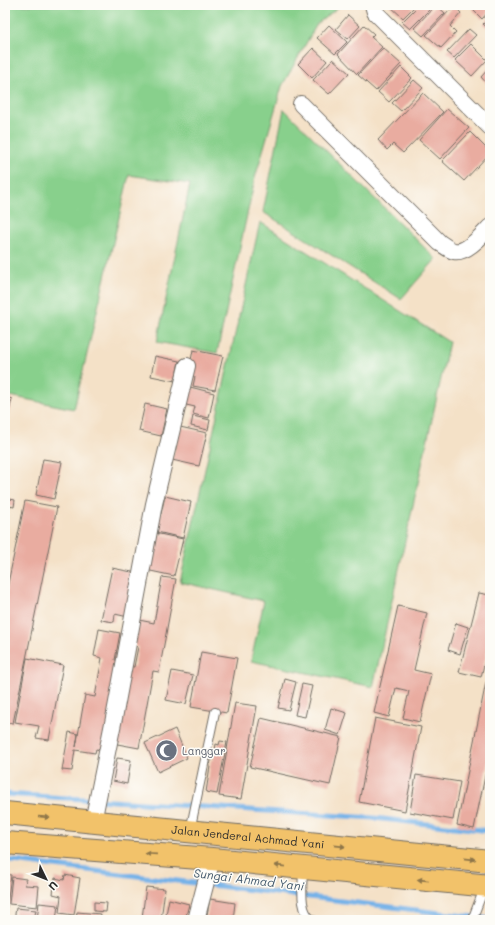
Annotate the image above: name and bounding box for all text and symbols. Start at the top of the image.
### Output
mosque icon: Langgar [153,738,179,764]
place label: Langgar [182,743,226,758]
one-way arrow [38,814,50,820]
street label: Jalan Jenderal Achmad Yani [171,822,325,852]
one-way arrow [334,843,346,849]
one-way arrow [144,851,157,857]
one-way arrow [464,855,476,862]
north arrow [26,859,66,899]
one-way arrow [274,862,286,869]
water label: Sungai Ahmad Yani [193,864,306,894]
one-way arrow [417,876,429,883]
text: U [46,878,62,894]

